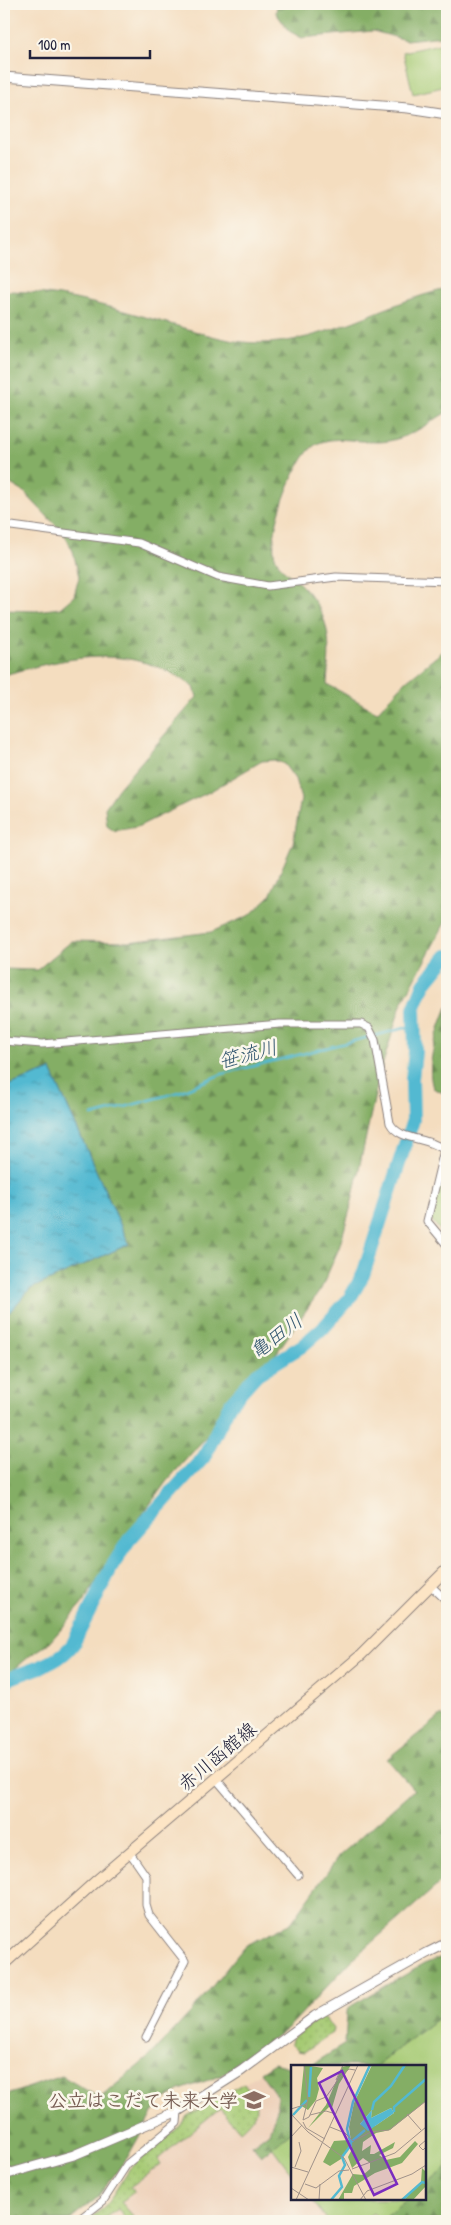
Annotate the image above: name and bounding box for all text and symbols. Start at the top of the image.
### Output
scale bar [30,28,150,60]
text: 100 m [38,34,71,55]
water label: 笹流川 [215,1033,280,1074]
water label: 亀田川 [244,1307,308,1364]
street label: 赤川函館線 [172,1716,262,1796]
inset map [291,2065,426,2200]
place label: 公立はこだて未来大学 [48,2087,238,2113]
school or university icon: 公立はこだて未来大学 [241,2087,267,2113]

